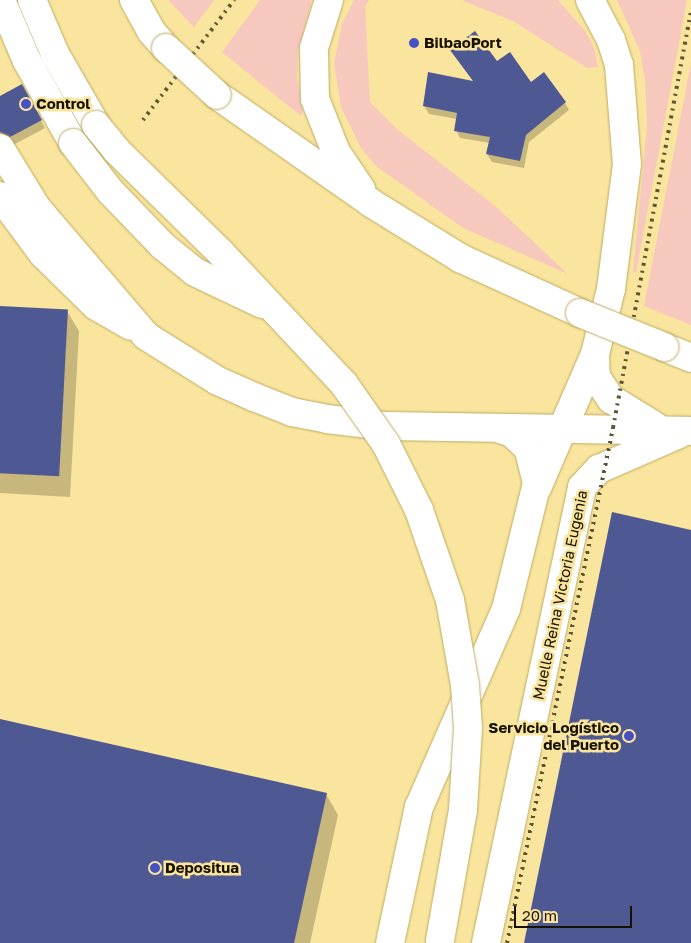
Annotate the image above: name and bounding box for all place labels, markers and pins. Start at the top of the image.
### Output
place label: BilbaoPort [424,34,502,52]
marker: BilbaoPort [408,37,420,49]
place label: Control [36,95,90,113]
marker: Control [20,98,32,110]
place label: Servicio Logístico del Puerto [488,718,619,753]
marker: Servicio Logístico del Puerto [623,730,635,742]
place label: Depositua [165,859,239,877]
marker: Depositua [149,862,161,874]

